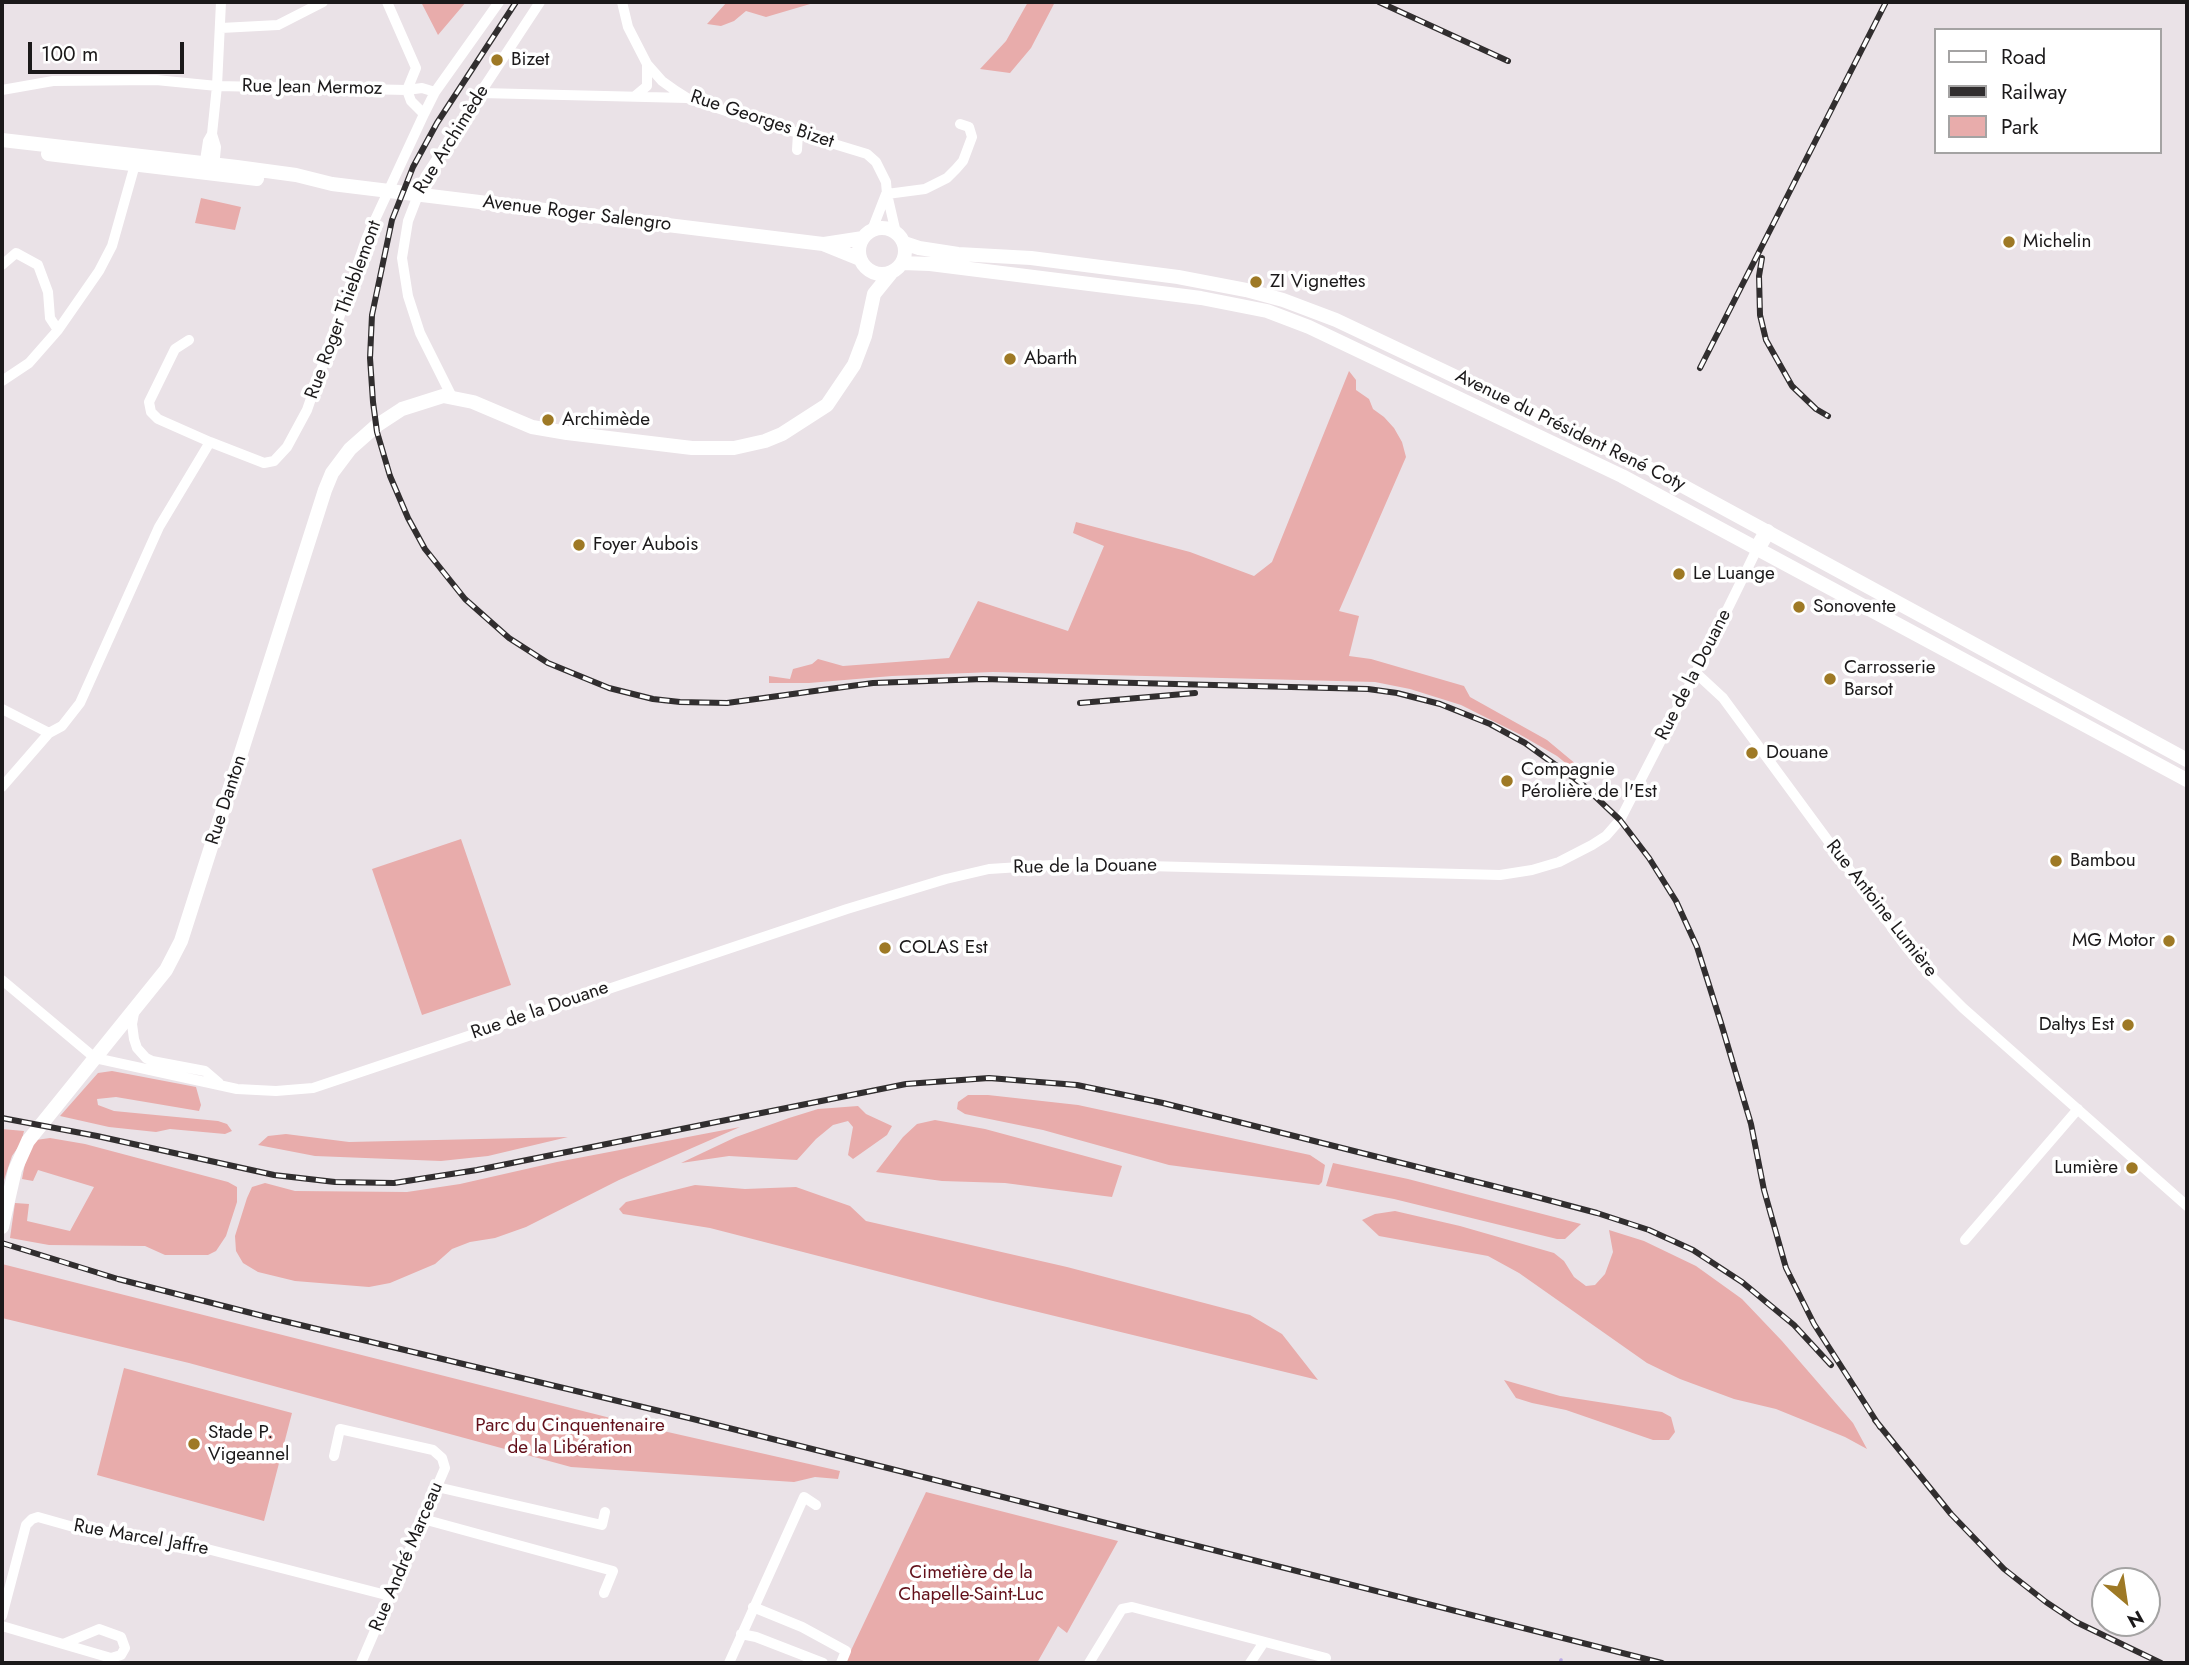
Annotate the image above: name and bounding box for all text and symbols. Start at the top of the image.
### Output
scale bar [32,28,187,72]
legend [1934,28,2161,154]
text: 100 m [41,39,98,69]
text: Road [2001,42,2046,72]
place label: Bizet [511,49,549,71]
marker: Bizet [489,52,505,68]
street label: Rue Jean Mermoz [242,75,382,101]
text: Railway [2001,77,2067,107]
street label: Rue Archimède [409,81,495,199]
street label: Rue Georges Bizet [687,86,837,154]
text: Park [2001,112,2038,142]
street label: Avenue Roger Salengro [481,191,673,237]
street label: Rue Roger Thieblemont [301,218,387,402]
place label: Michelin [2023,231,2091,253]
marker: Michelin [2001,234,2017,250]
place label: ZI Vignettes [1270,271,1365,293]
marker: ZI Vignettes [1248,274,1264,290]
place label: Abarth [1024,348,1078,370]
marker: Abarth [1002,351,1018,367]
street label: Avenue du Président René Coty [1451,365,1689,497]
place label: Archimède [562,409,650,431]
marker: Archimède [540,412,556,428]
place label: Foyer Aubois [593,534,698,556]
marker: Foyer Aubois [571,537,587,553]
place label: Le Luange [1693,563,1775,585]
marker: Le Luange [1671,566,1687,582]
place label: Sonovente [1813,596,1896,618]
marker: Sonovente [1791,599,1807,615]
street label: Rue de la Douane [1651,606,1737,744]
place label: Carrosserie Barsot [1844,657,1936,701]
marker: Carrosserie Barsot [1822,671,1838,687]
place label: Douane [1766,742,1828,764]
marker: Douane [1744,745,1760,761]
street label: Rue Danton [202,752,252,848]
place label: Compagnie Pérolière de l'Est [1521,759,1657,803]
marker: Compagnie Pérolière de l'Est [1499,773,1515,789]
street label: Rue Antoine Lumière [1820,836,1942,982]
place label: Bambou [2070,850,2136,872]
marker: Bambou [2048,853,2064,869]
street label: Rue de la Douane [1013,854,1157,880]
place label: MG Motor [2072,930,2155,952]
marker: MG Motor [2161,933,2177,949]
place label: COLAS Est [899,937,987,959]
marker: COLAS Est [877,940,893,956]
street label: Rue de la Douane [468,977,612,1045]
place label: Daltys Est [2039,1014,2114,1036]
marker: Daltys Est [2120,1017,2136,1033]
place label: Lumière [2054,1157,2118,1179]
marker: Lumière [2124,1160,2140,1176]
park label: Parc du Cinquentenaire de la Libération [475,1415,665,1459]
place label: Stade P. Vigeannel [208,1422,289,1466]
marker: Stade P. Vigeannel [186,1436,202,1452]
street label: Rue André Marceau [365,1479,449,1635]
street label: Rue Marcel Jaffre [72,1515,210,1561]
park label: Cimetière de la Chapelle-Saint-Luc [898,1562,1044,1606]
north arrow [2091,1567,2161,1637]
text: N [2122,1604,2149,1635]

